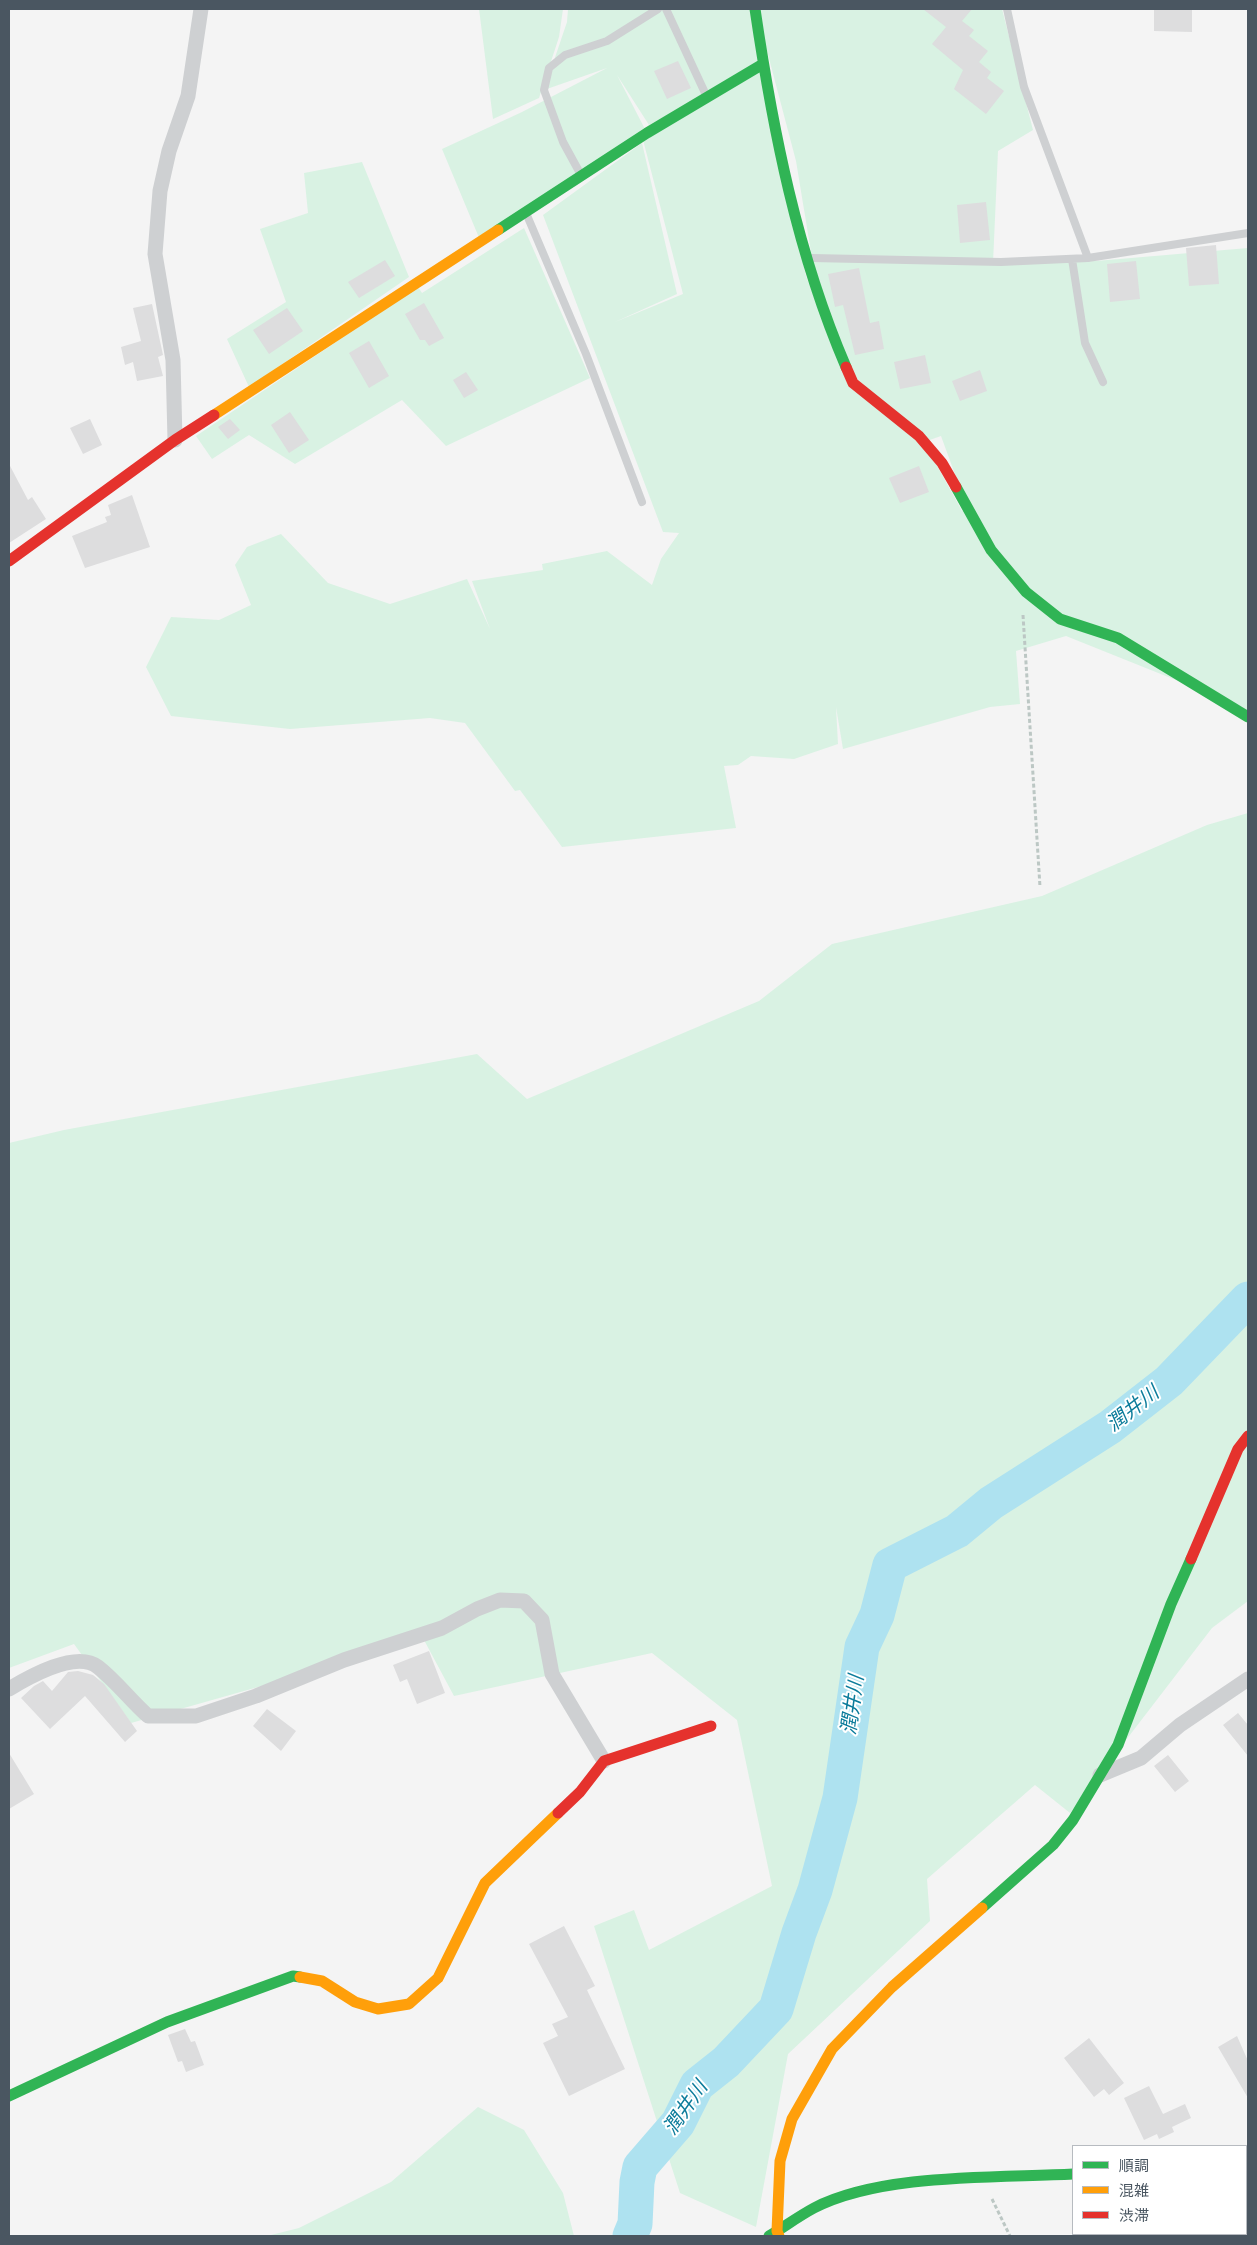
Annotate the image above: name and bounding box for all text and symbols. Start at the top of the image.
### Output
water label: 潤井川 [1102,1381,1164,1437]
water label: 潤井川 [837,1674,869,1736]
water label: 潤井川 [659,2077,713,2139]
legend [1072,2145,1247,2235]
text: 順調 [1119,2157,1149,2175]
text: 混雑 [1119,2182,1149,2200]
text: 渋滞 [1119,2207,1149,2225]

